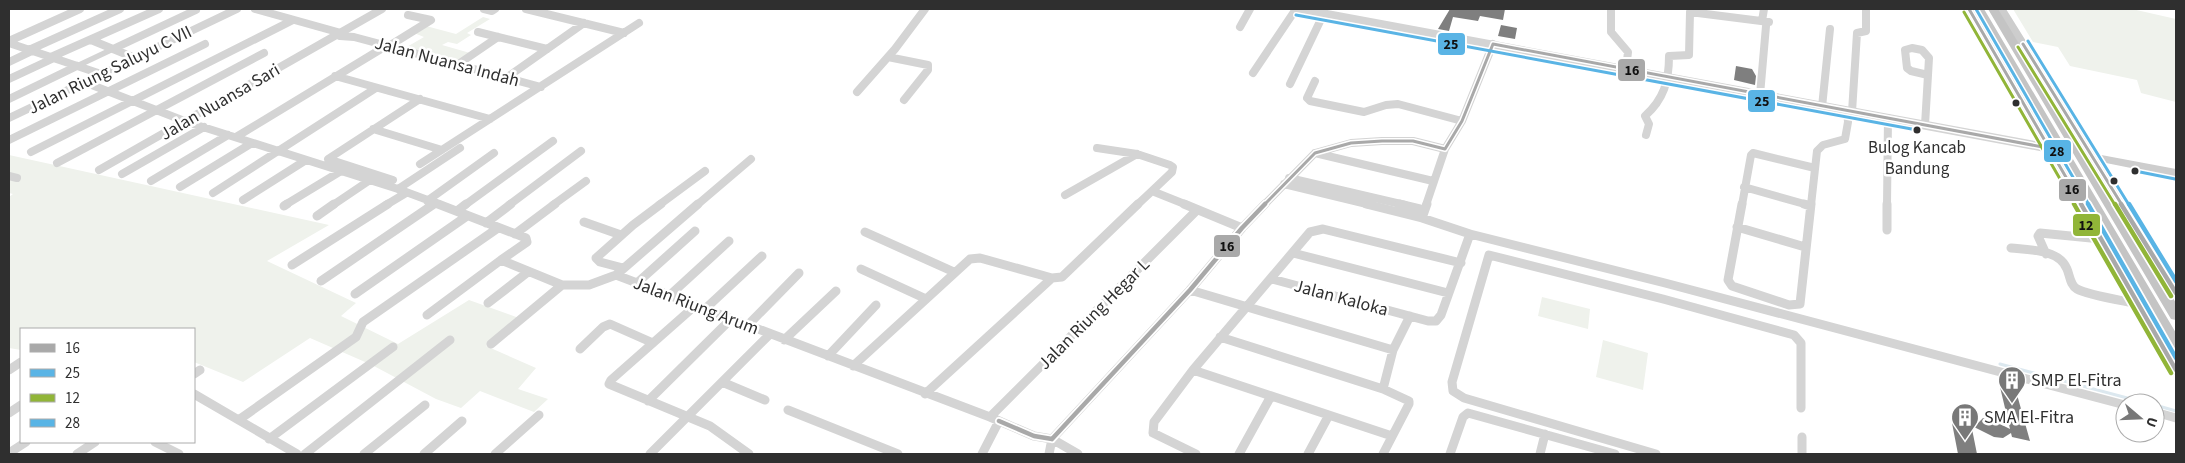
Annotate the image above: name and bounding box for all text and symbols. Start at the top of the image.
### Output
street label: Jalan Riung Saluyu C VII [24,19,196,121]
street label: Jalan Nuansa Indah [372,31,522,93]
line badge: 25 [1437,32,1466,56]
text: 25 [1444,35,1458,55]
street label: Jalan Nuansa Sari [155,57,285,147]
line badge: 16 [1617,58,1646,82]
text: 16 [1625,61,1639,81]
line badge: 25 [1747,89,1776,113]
text: 25 [1755,92,1769,112]
unlabelled marker [2011,98,2021,108]
marker: Bulog Kancab Bandung [1912,125,1922,135]
place label: Bulog Kancab Bandung [1868,136,1966,181]
line badge: 28 [2043,139,2072,163]
text: 28 [2050,142,2064,162]
unlabelled marker [2130,166,2140,176]
unlabelled marker [2109,176,2119,186]
line badge: 16 [2058,178,2087,202]
text: 16 [2065,180,2079,200]
line badge: 12 [2072,213,2101,237]
text: 12 [2079,216,2093,236]
line badge: 16 [1213,234,1241,258]
text: 16 [1220,237,1234,257]
street label: Jalan Riung Hegar L [1033,252,1156,375]
street label: Jalan Riung Arum [630,271,762,341]
street label: Jalan Kaloka [1291,273,1391,323]
legend [20,328,195,443]
text: 16 [65,338,80,359]
text: 25 [65,363,80,384]
building icon: SMP El-Fitra [1997,365,2027,404]
place label: SMP El-Fitra [2031,368,2121,393]
text: 12 [65,388,80,409]
north arrow [2115,393,2165,443]
building icon: SMA El-Fitra [1950,402,1980,441]
place label: SMA El-Fitra [1984,405,2074,430]
text: 28 [65,413,80,434]
text: U [2140,414,2162,430]

